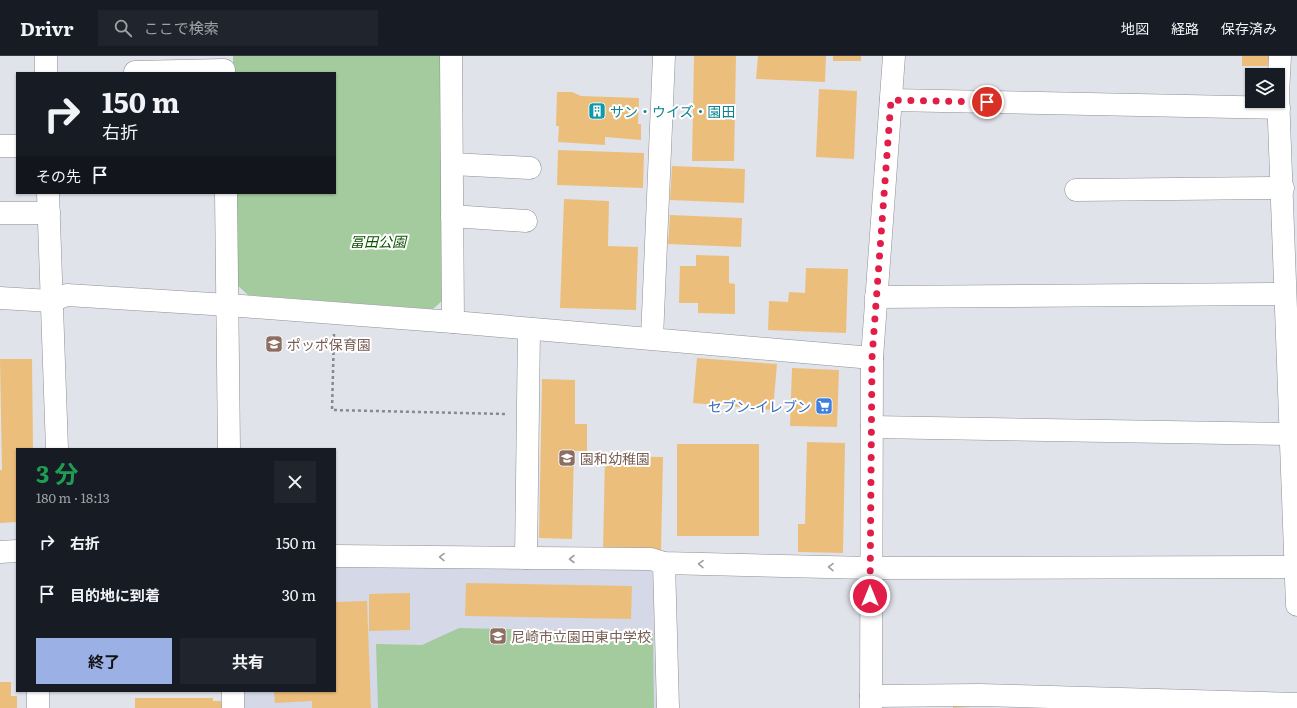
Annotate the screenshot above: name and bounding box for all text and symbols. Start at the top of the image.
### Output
search box [98,10,378,46]
text: Drivr [20,14,74,42]
text: ここで検索 [144,16,219,39]
icon: search [112,17,134,39]
text: 地図 [1121,18,1149,38]
text: 経路 [1171,18,1199,38]
text: 保存済み [1221,18,1277,38]
map controls [1245,68,1285,108]
button: layers [1245,68,1285,108]
text: 150 m [102,80,180,122]
pin [970,85,1004,119]
icon: right [36,88,88,140]
icon: arrive [976,91,998,113]
building icon: サン・ウイズ・園田 [587,101,607,121]
place label: サン・ウイズ・園田 [610,101,736,121]
text: 右折 [102,118,138,145]
text: その先 [36,164,81,187]
icon: arrive [89,164,111,186]
park label: 冨田公園 [350,231,408,251]
school or university icon: ポッポ保育園 [264,334,284,354]
place label: ポッポ保育園 [287,334,371,354]
place label: セブン-イレブン [708,396,811,416]
supermarket icon: セブン-イレブン [814,396,834,416]
school or university icon: 園和幼稚園 [557,448,577,468]
place label: 園和幼稚園 [580,448,650,468]
text: 3 分 [36,455,78,490]
button: close [274,461,316,503]
text: 180 m · 18:13 [36,488,110,507]
icon: right [36,531,58,553]
text: 右折 [70,531,100,554]
text: 150 m [276,531,316,554]
one-way arrow [439,553,445,562]
one-way arrow [569,555,575,563]
one-way arrow [698,559,704,568]
one-way arrow [828,563,834,571]
position arrow [849,575,891,617]
icon: arrive [36,583,58,605]
text: 目的地に到着 [70,583,160,606]
text: 30 m [282,583,316,606]
school or university icon: 尼崎市立園田東中学校 [488,626,508,646]
place label: 尼崎市立園田東中学校 [511,626,651,646]
button: 終了 [36,638,172,684]
button: 共有 [180,638,316,684]

